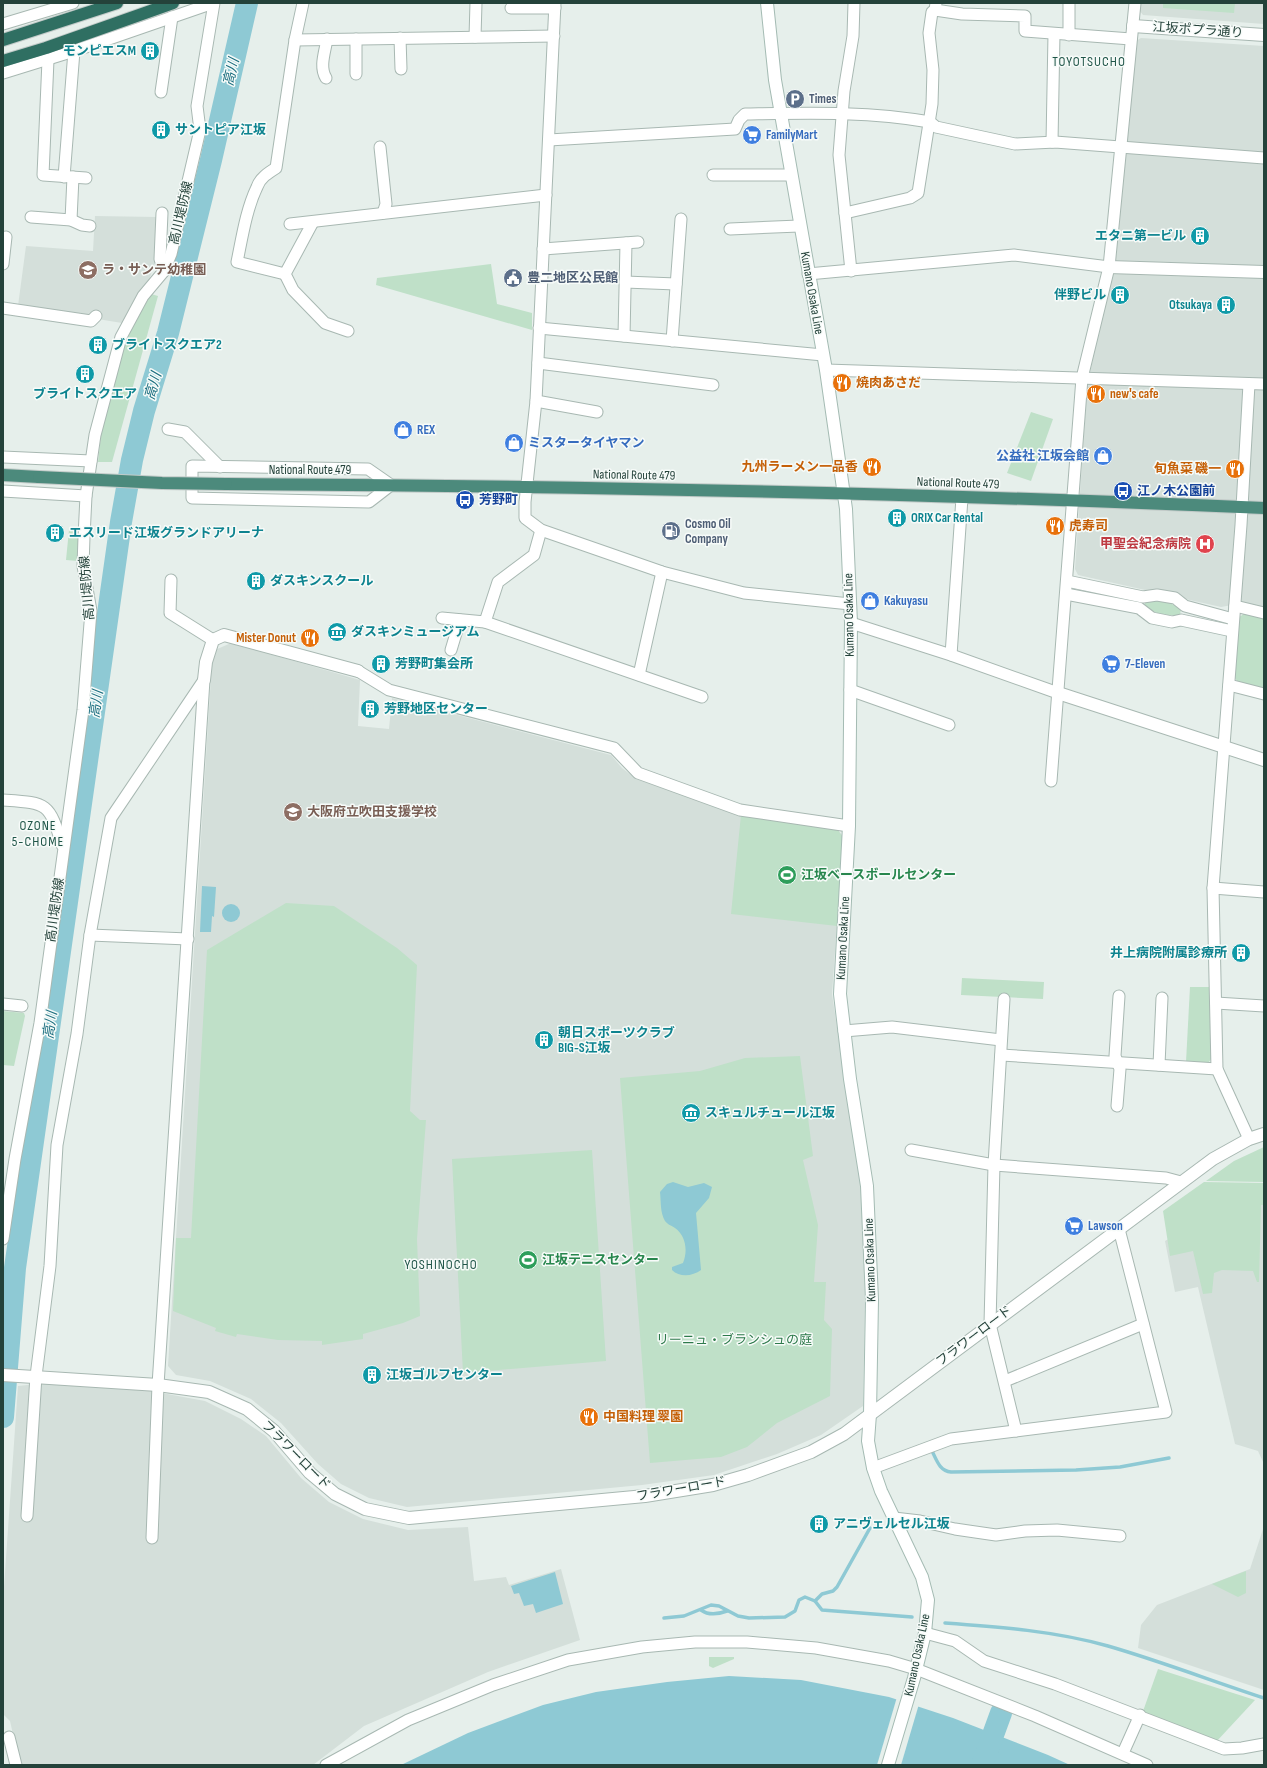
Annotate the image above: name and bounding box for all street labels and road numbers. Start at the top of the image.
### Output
street label: 江坂ポプラ通り [1152,19,1244,41]
street label: 高川堤防線 [166,180,196,246]
street label: Kumano Osaka Line [797,250,827,336]
street label: National Route 479 [269,462,352,478]
street label: National Route 479 [593,466,676,484]
street label: National Route 479 [916,474,1000,492]
street label: 高川堤防線 [76,555,98,621]
street label: Kumano Osaka Line [840,573,858,657]
street label: 高川堤防線 [43,877,67,943]
street label: Kumano Osaka Line [833,896,853,980]
street label: Kumano Osaka Line [861,1218,879,1302]
street label: フラワーロード [933,1302,1015,1370]
street label: フラワーロード [258,1417,334,1493]
street label: フラワーロード [635,1473,727,1505]
street label: Kumano Osaka Line [900,1612,934,1698]

